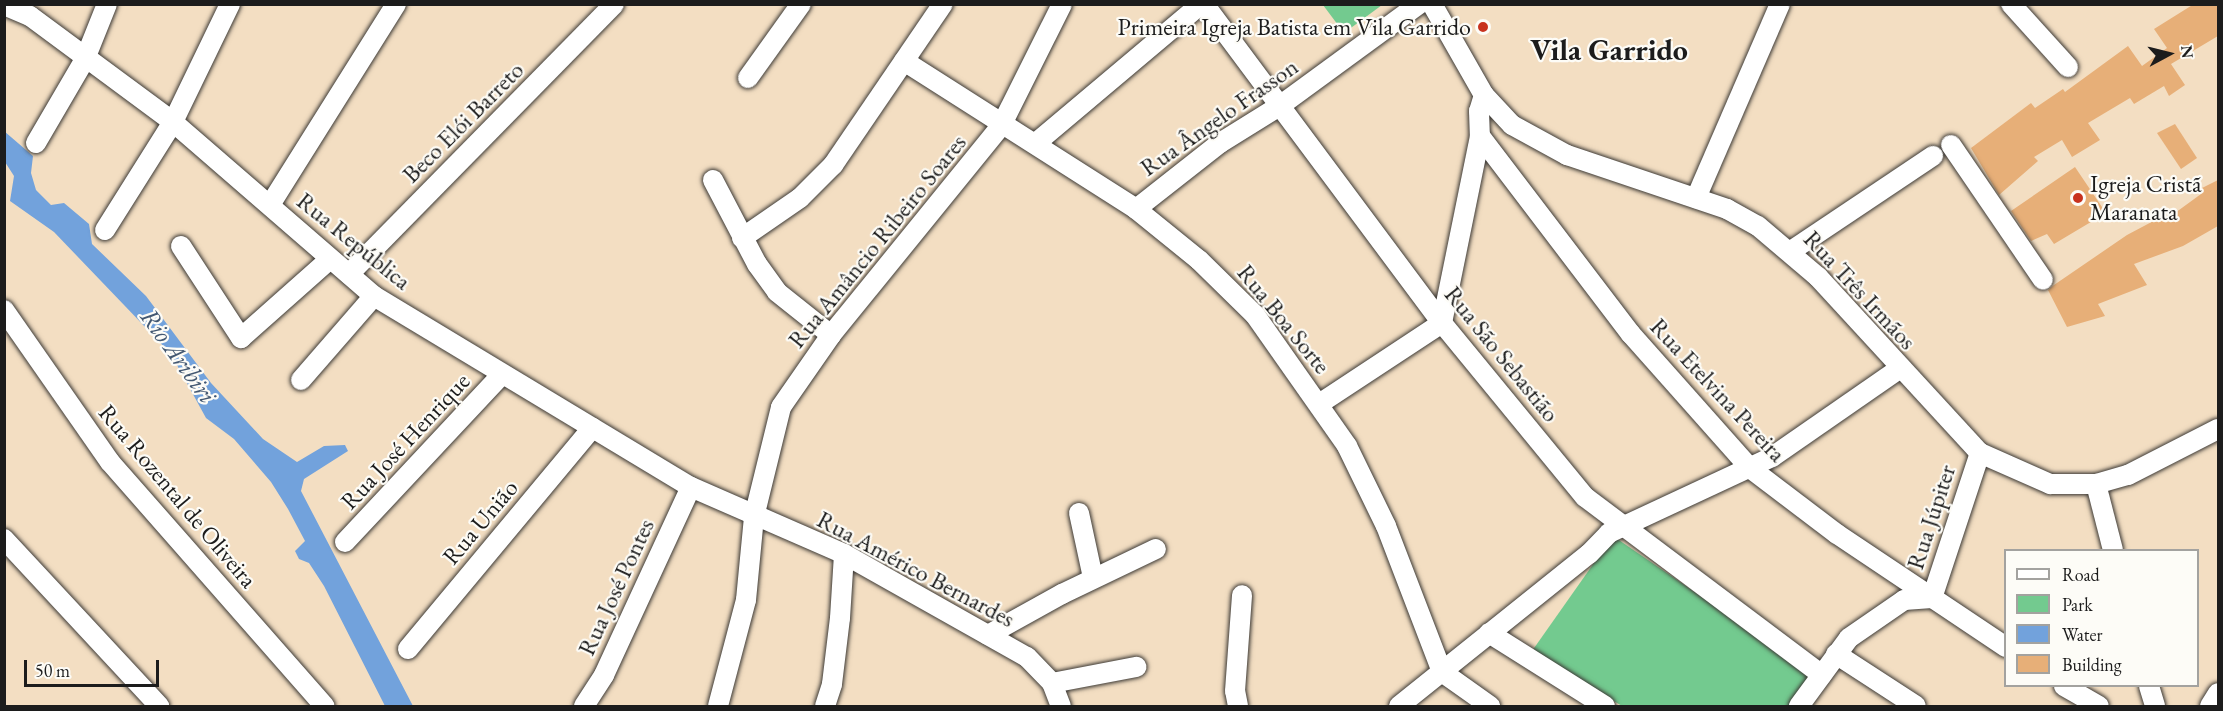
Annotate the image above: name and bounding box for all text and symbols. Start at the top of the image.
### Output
place label: Primeira Igreja Batista em Vila Garrido [1118,13,1471,41]
marker: Primeira Igreja Batista em Vila Garrido [1476,20,1490,34]
north arrow [2139,24,2199,84]
district label: Vila Garrido [1530,32,1688,68]
text: N [2176,44,2199,59]
street label: Rua Ângelo Frasson [1135,52,1303,182]
street label: Beco Elói Barreto [396,55,530,189]
street label: Rua Amâncio Ribeiro Soares [782,128,972,354]
place label: Igreja Cristã Maranata [2090,170,2202,226]
street label: Rua República [291,186,417,296]
marker: Igreja Cristã Maranata [2071,191,2085,205]
street label: Rua Três Irmãos [1798,225,1922,355]
street label: Rua Boa Sorte [1231,259,1337,379]
street label: Rua São Sebastião [1439,280,1565,428]
water label: Rio Aribiri [133,302,223,410]
street label: Rua Etelvina Pereira [1644,312,1792,468]
street label: Rua José Henrique [334,367,476,515]
street label: Rua Rozental de Oliveira [93,398,263,594]
street label: Rua Júpiter [1901,461,1961,573]
street label: Rua União [436,474,524,570]
street label: Rua Américo Bernardes [812,505,1020,633]
street label: Rua José Pontes [572,514,660,660]
legend [2004,549,2199,687]
text: Road [2062,563,2100,586]
text: Park [2062,593,2093,616]
text: Water [2062,623,2103,646]
scale bar [27,648,162,686]
text: Building [2062,653,2122,676]
text: 50 m [35,659,70,682]

